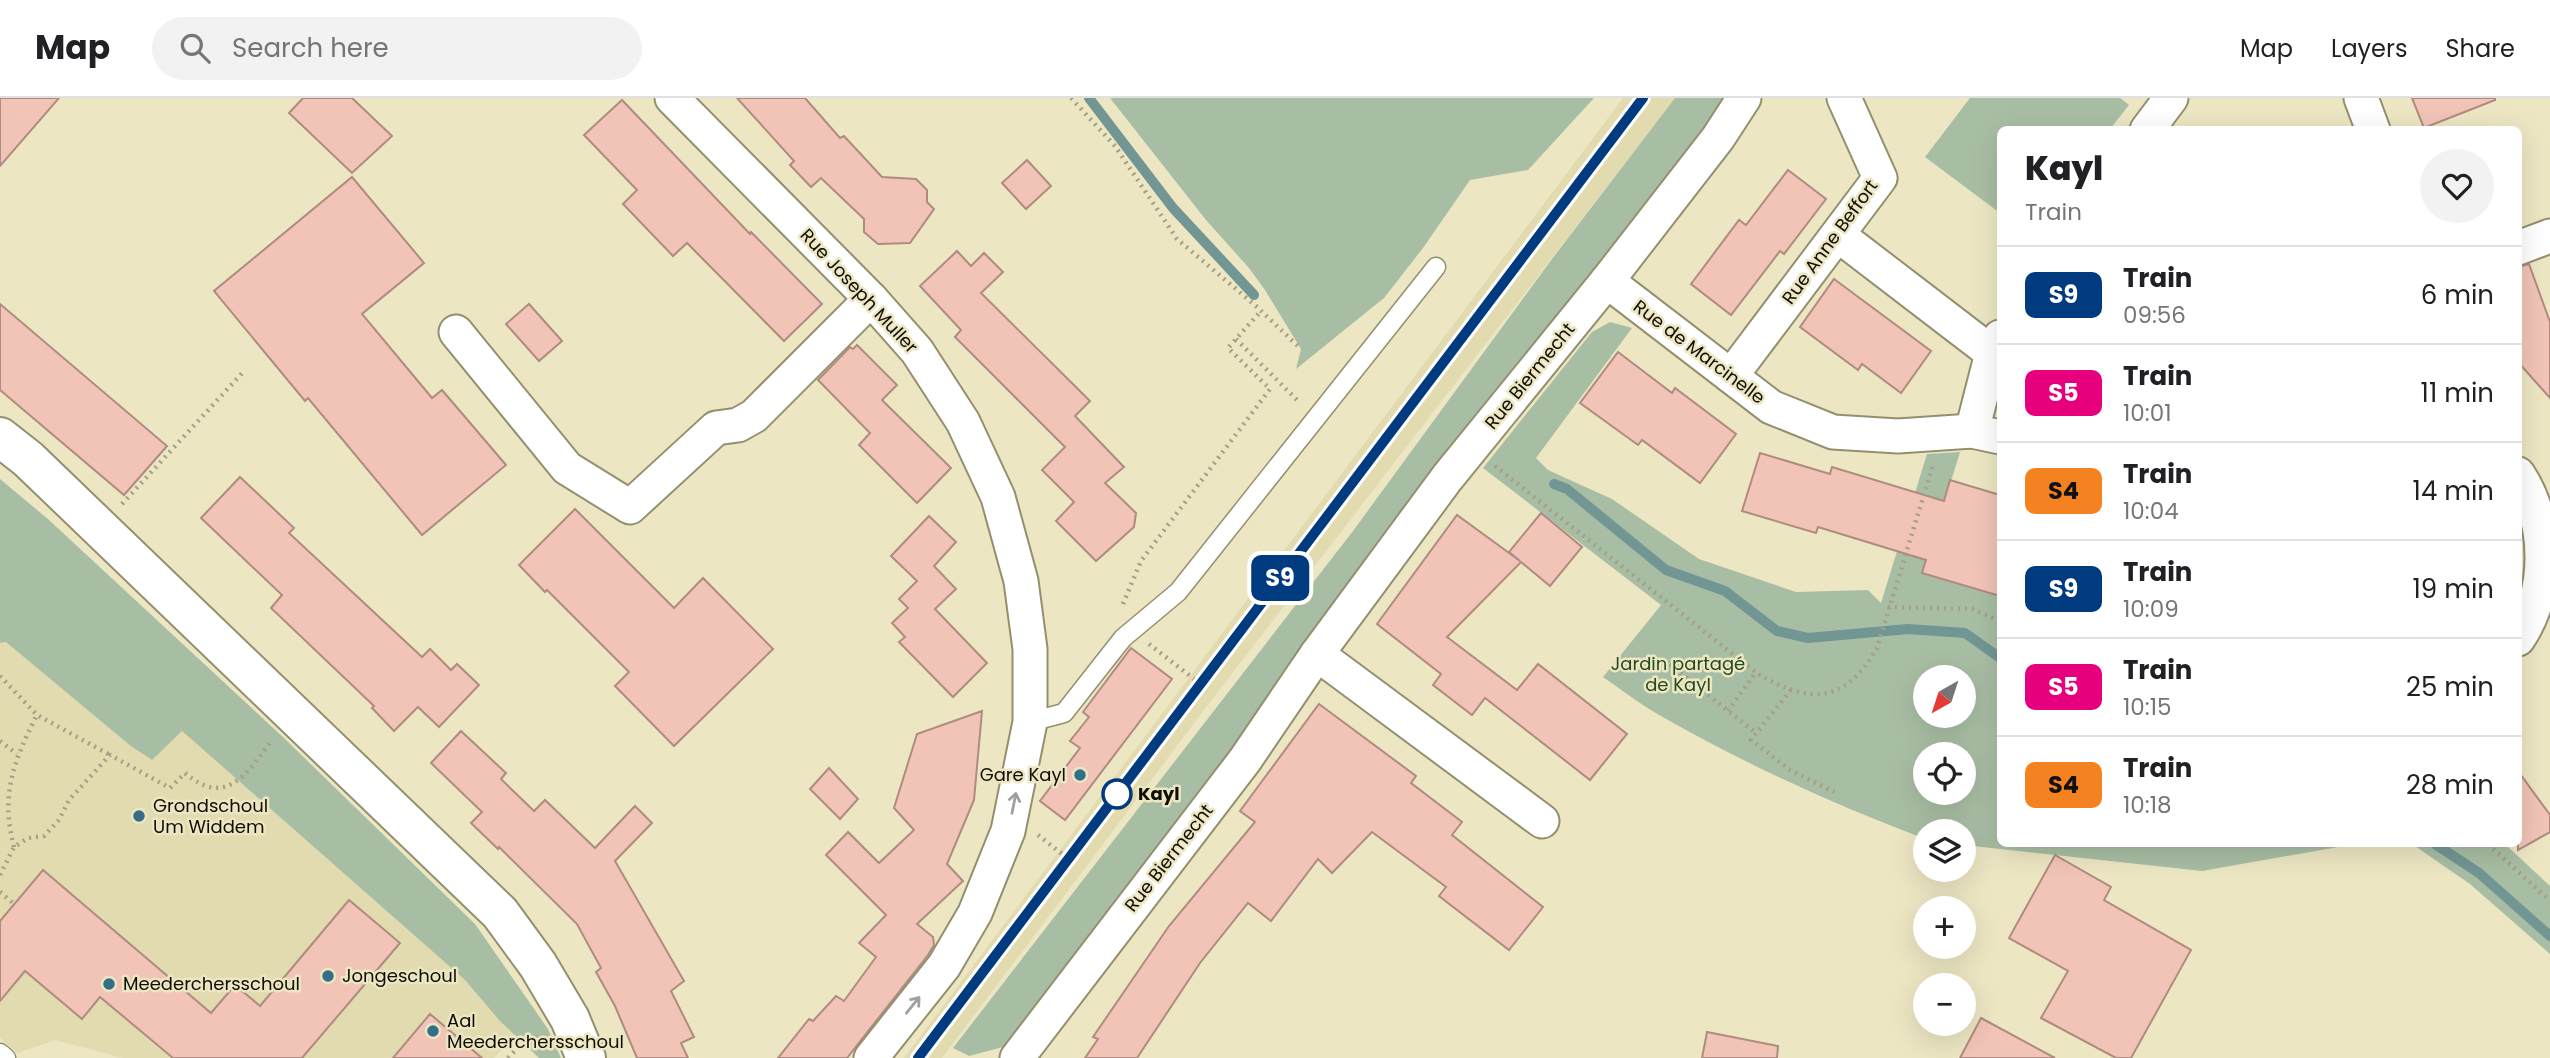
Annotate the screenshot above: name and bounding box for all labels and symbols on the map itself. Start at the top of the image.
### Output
street label: Rue Anne Beffort [1776,174,1883,309]
street label: Rue Joseph Muller [795,223,924,359]
street label: Rue de Marcinelle [1628,294,1770,409]
street label: Rue Biermecht [1479,317,1580,434]
line badge: S9 [1248,555,1312,601]
park label: Jardin partagé de Kayl [1611,651,1745,697]
north arrow [1913,665,1976,728]
place label: Gare Kayl [980,762,1066,787]
marker: Gare Kayl [1072,767,1088,783]
marker: Kayl [1102,779,1132,809]
place label: Kayl [1138,781,1179,806]
one-way arrow [1007,792,1021,815]
place label: Grondschoul Um Widdem [153,793,268,839]
street label: Rue Biermecht [1119,799,1219,917]
marker: Grondschoul Um Widdem [131,808,147,824]
place label: Jongeschoul [342,963,457,988]
marker: Jongeschoul [320,968,336,984]
place label: Meederchersschoul [123,971,300,996]
marker: Meederchersschoul [101,976,117,992]
one-way arrow [906,996,921,1014]
place label: Aal Meederchersschoul [447,1008,624,1054]
marker: Aal Meederchersschoul [425,1023,441,1039]

